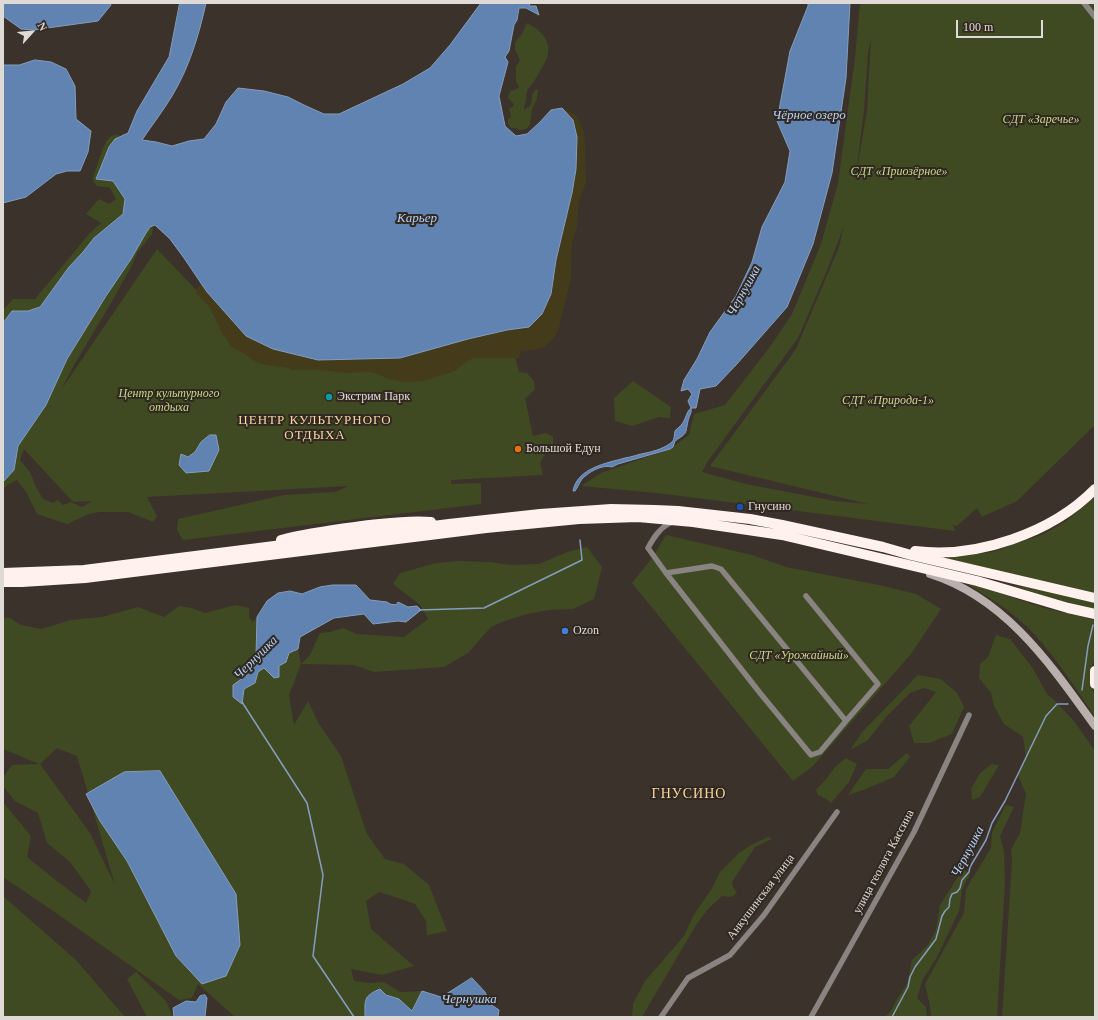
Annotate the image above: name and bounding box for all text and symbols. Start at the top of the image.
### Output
north arrow [12,12,52,52]
scale bar [958,12,1045,38]
text: N [36,20,50,33]
text: 100 m [963,20,993,34]
water label: Чёрное озеро [772,108,846,124]
park label: СДТ «Заречье» [1003,113,1079,127]
park label: СДТ «Приозёрное» [850,165,948,179]
water label: Карьер [397,211,437,227]
water label: Чернушка [724,263,764,319]
park label: Центр культурного отдыха [119,387,219,415]
place label: Экстрим Парк [337,390,410,404]
marker: Экстрим Парк [324,392,334,402]
park label: СДТ «Природа-1» [842,394,934,408]
district label: ЦЕНТР КУЛЬТУРНОГО ОТДЫХА [238,413,392,444]
place label: Большой Едун [526,442,601,456]
marker: Большой Едун [513,444,523,454]
place label: Гнусино [748,500,791,514]
marker: Гнусино [735,502,745,512]
place label: Ozon [573,624,599,638]
marker: Ozon [560,626,570,636]
water label: Чернушка [231,633,281,683]
park label: СДТ «Урожайный» [749,649,849,663]
district label: ГНУСИНО [652,786,726,802]
street label: улица геолога Кассина [850,808,918,916]
water label: Чернушка [948,824,988,880]
street label: Анкушинская улица [724,851,798,943]
water label: Чернушка [441,992,497,1008]

